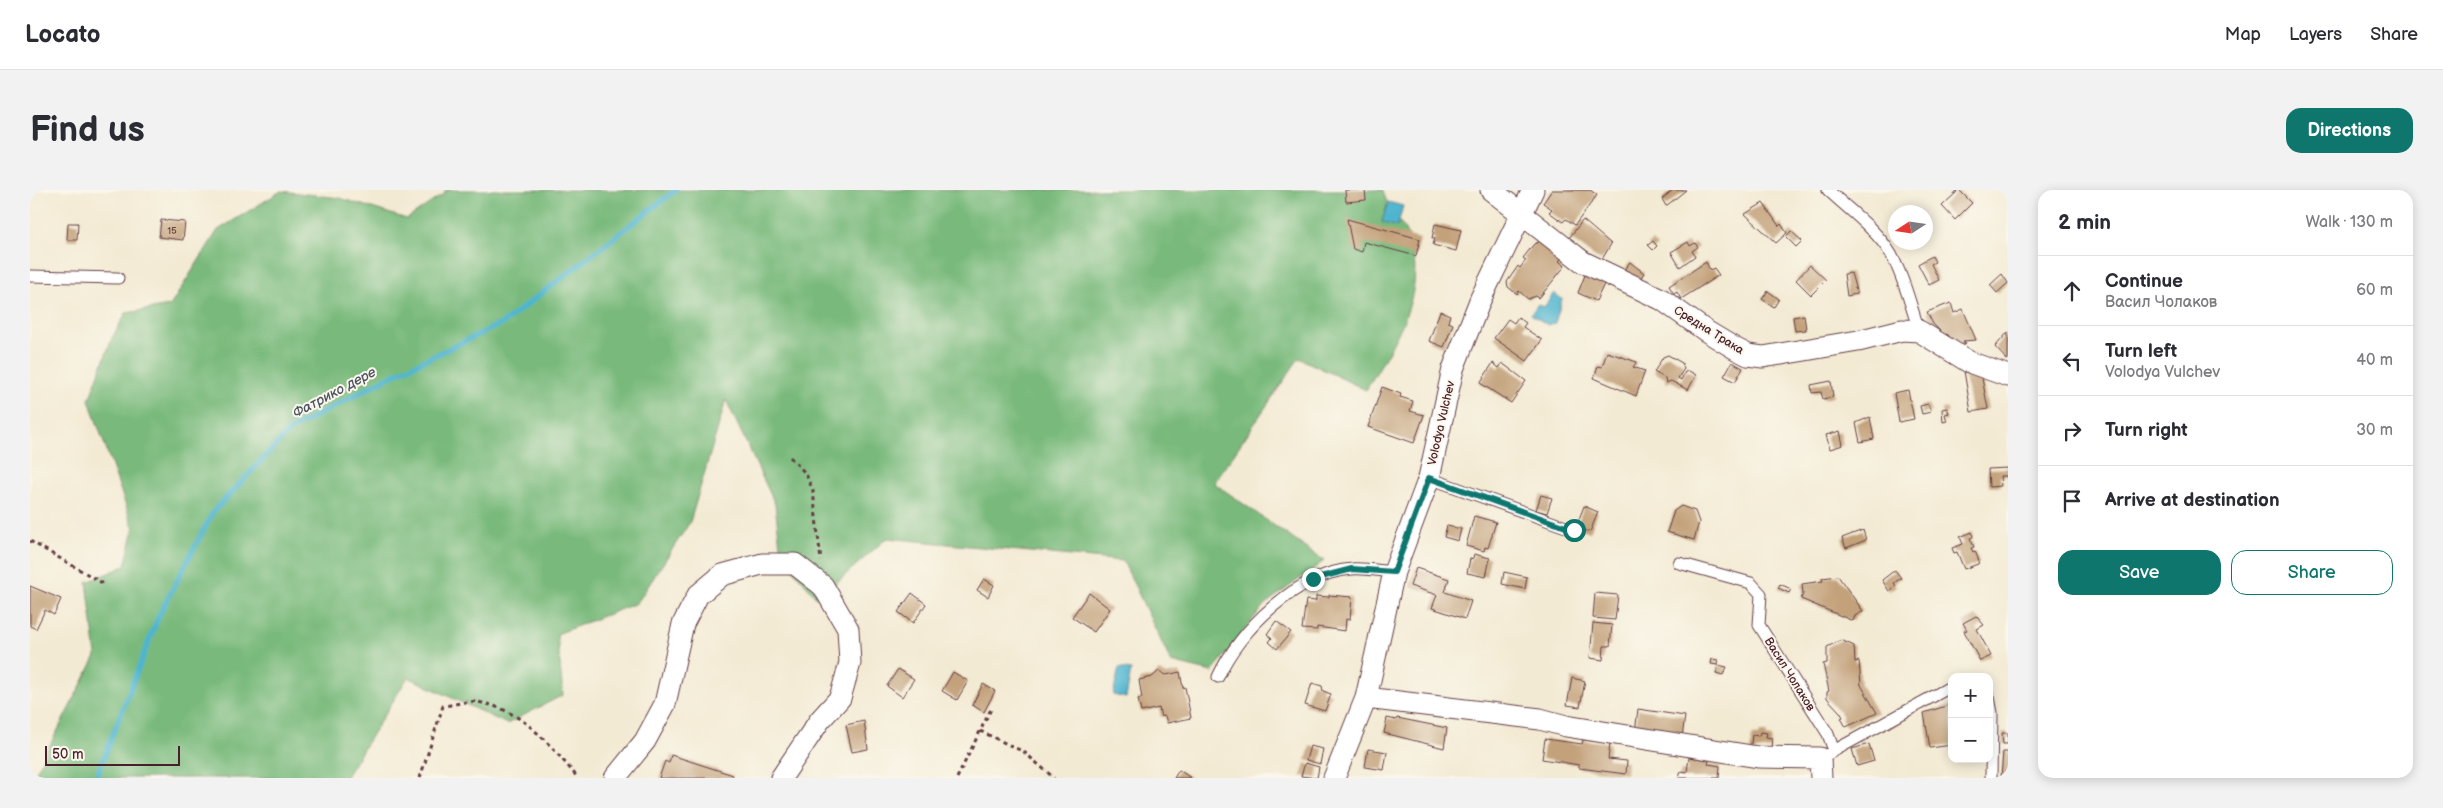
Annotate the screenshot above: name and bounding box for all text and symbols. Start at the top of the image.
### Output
text: Locato [25,20,100,49]
text: Map [2225,24,2261,45]
text: Layers [2289,24,2342,45]
text: Share [2370,24,2418,45]
button: Directions [2286,108,2413,153]
text: Find us [30,109,145,152]
north arrow [1888,205,1933,250]
text: 2 min [2058,210,2111,235]
text: Walk · 130 m [2305,213,2393,232]
house number: 15 [167,225,177,237]
text: Continue [2105,270,2183,293]
icon: ahead [2058,277,2086,305]
text: 60 m [2356,281,2393,300]
text: Васил Чолаков [2105,293,2217,312]
street label: Средна Трака [1671,303,1747,358]
text: Turn left [2105,340,2177,363]
icon: left [2058,347,2086,375]
text: 40 m [2356,351,2393,370]
water label: Фатрико дере [290,363,379,422]
text: Volodya Vulchev [2105,363,2220,382]
street label: Volodya Vulchev [1424,379,1459,467]
icon: right [2058,417,2086,445]
text: Turn right [2105,419,2188,442]
text: 30 m [2356,421,2393,440]
icon: arrive [2058,487,2086,515]
text: Arrive at destination [2105,489,2280,512]
route start [1563,519,1586,542]
button: Save [2058,550,2221,595]
button: Share [2231,550,2393,595]
route end [1302,568,1325,591]
street label: Васил Чолаков [1761,635,1819,715]
map controls [1948,673,1993,763]
button: + [1948,673,1993,718]
button: − [1948,718,1993,763]
scale bar [45,743,180,766]
text: 50 m [52,746,84,763]

